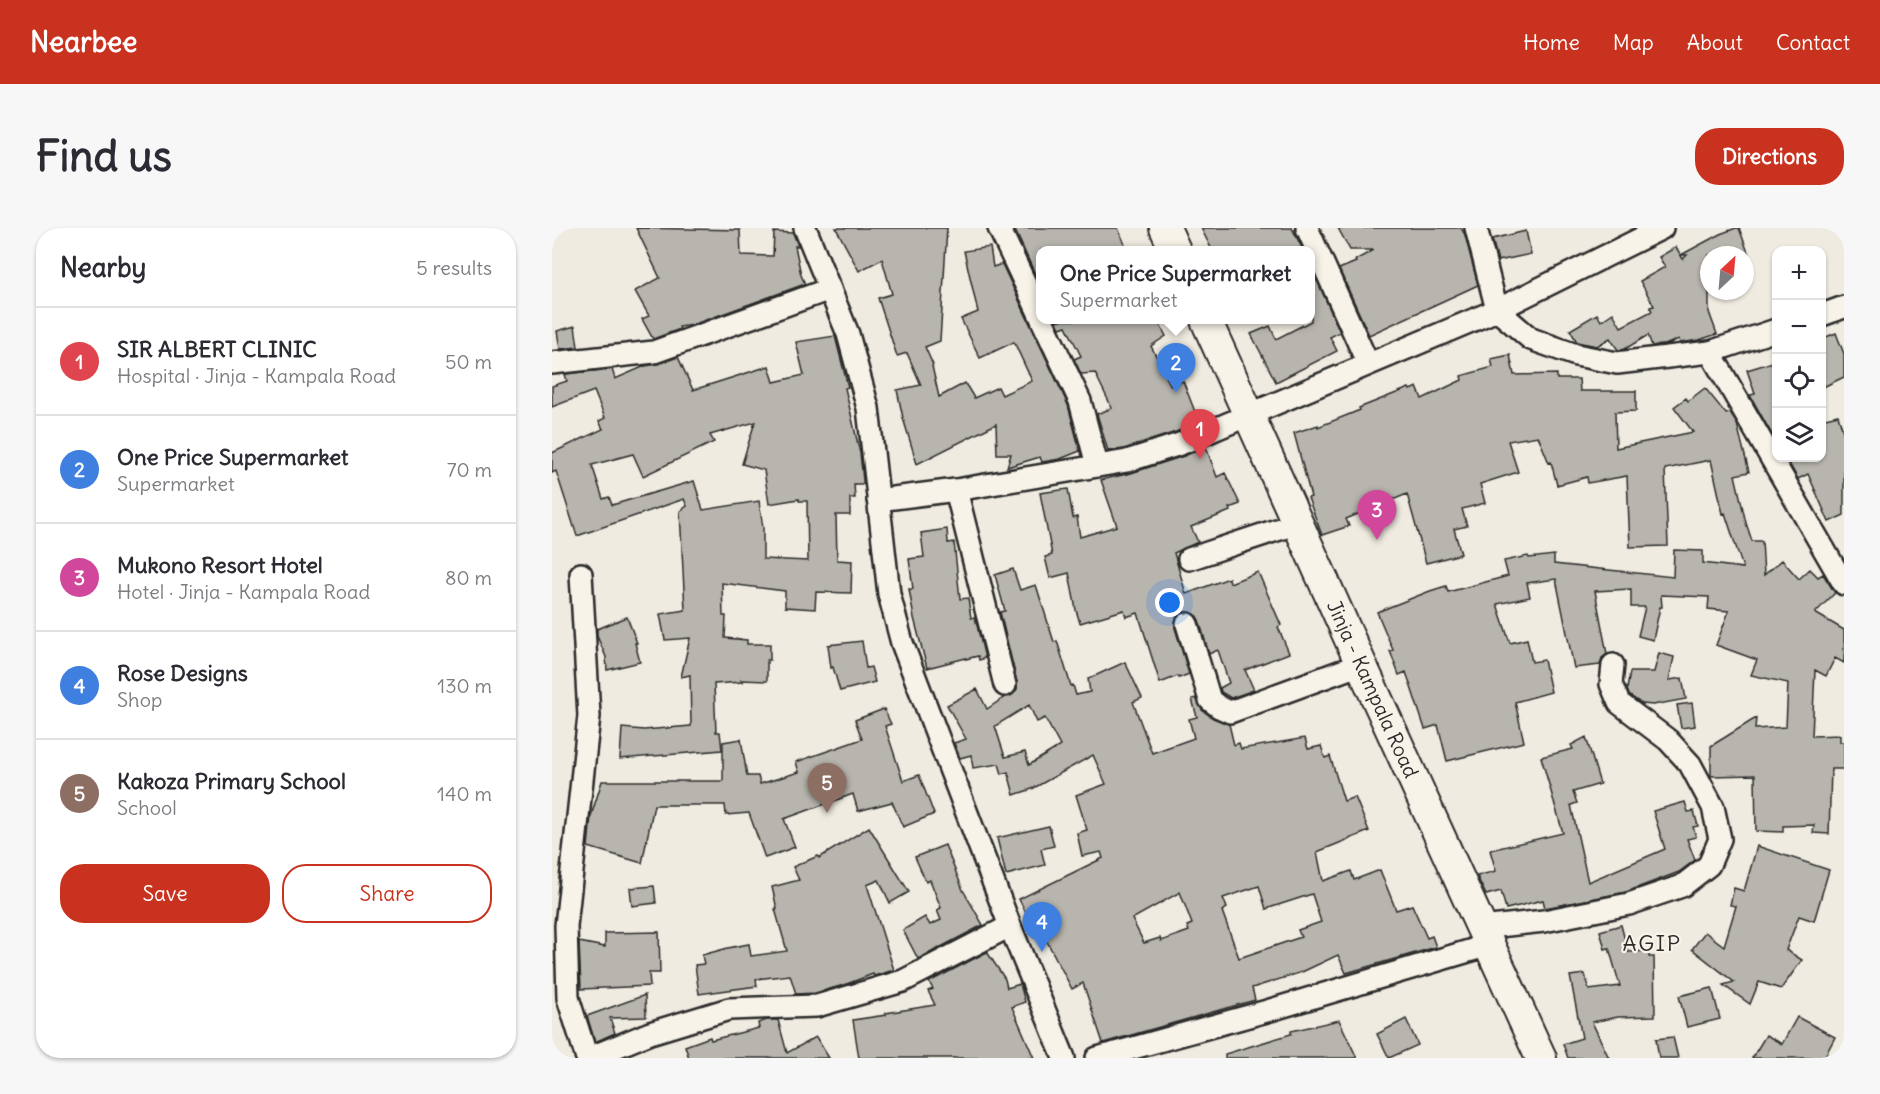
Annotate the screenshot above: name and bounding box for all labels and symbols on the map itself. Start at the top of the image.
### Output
north arrow [1700,246,1754,300]
pin: 2 [1156,344,1196,393]
pin: 1 [1180,410,1220,459]
pin: 3 [1358,490,1396,540]
your location [1155,588,1184,617]
street label: Jinja - Kampala Road [1322,596,1424,782]
pin: 5 [808,764,846,813]
pin: 4 [1022,902,1062,952]
district label: AGIP [1623,929,1681,957]

